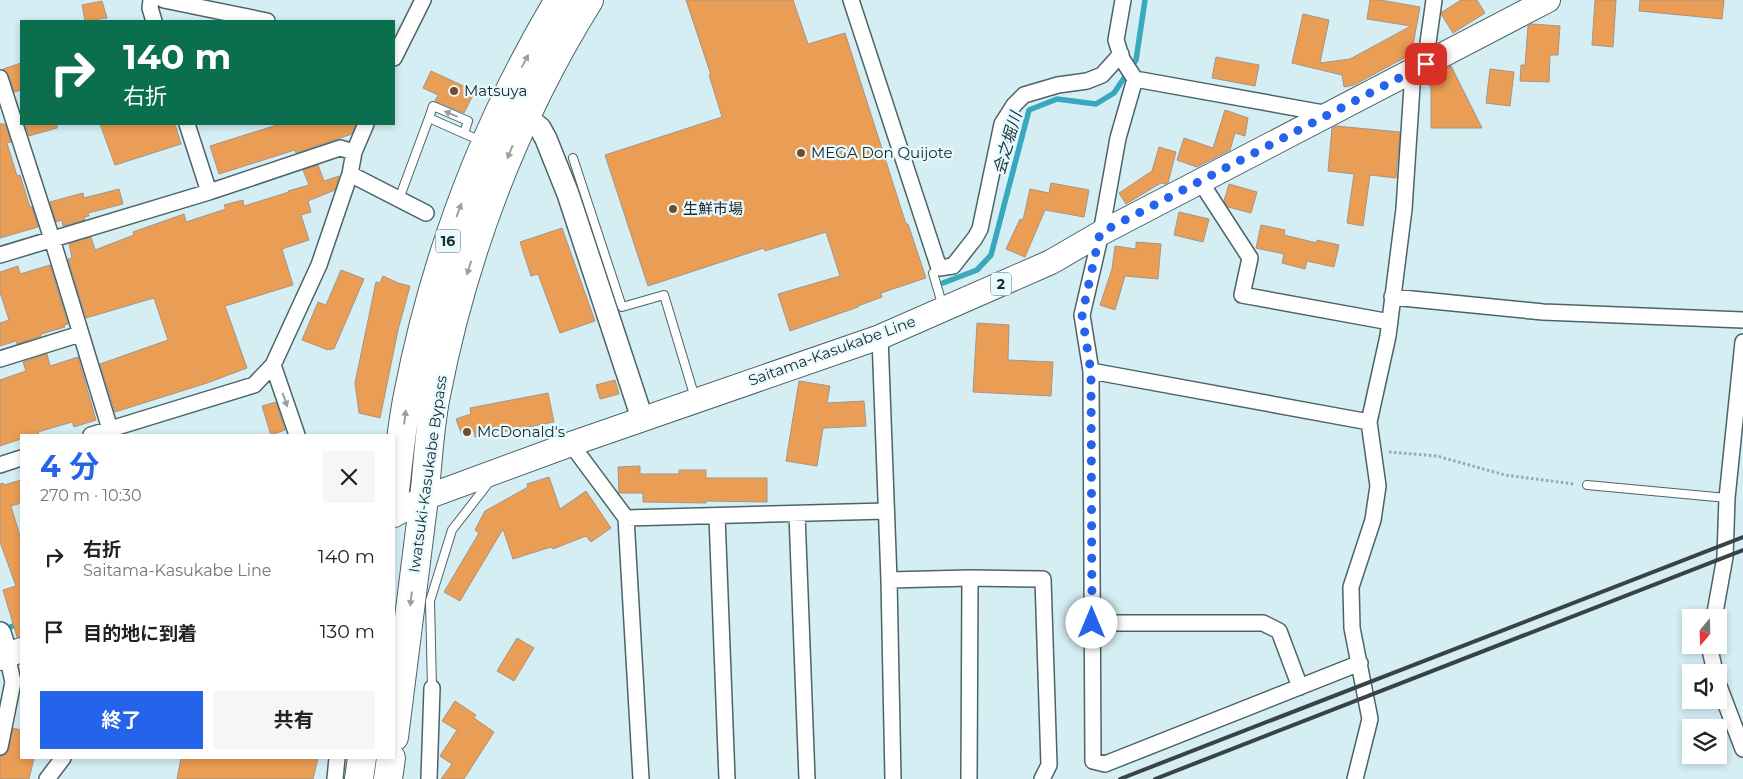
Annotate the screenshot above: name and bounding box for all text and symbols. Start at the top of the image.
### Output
text: 140 m [123,35,231,78]
icon: right [40,40,105,105]
pin [1405,43,1447,85]
icon: arrive [1412,50,1440,78]
one-way arrow [521,54,529,69]
place label: Matsuya [464,81,527,100]
text: 右折 [123,83,167,110]
marker: Matsuya [448,85,460,97]
water label: 会之堀川 [990,108,1026,177]
one-way arrow [443,110,458,118]
place label: MEGA Don Quijote [811,143,953,162]
one-way arrow [506,144,513,159]
marker: MEGA Don Quijote [795,147,807,159]
place label: 生鮮市場 [683,199,743,218]
one-way arrow [456,202,463,217]
marker: 生鮮市場 [667,203,679,215]
road number: 16 [436,230,460,252]
one-way arrow [464,261,472,276]
road number: 2 [991,272,1011,296]
street label: Saitama-Kasukabe Line [746,311,918,390]
street label: Iwatsuki-Kasukabe Bypass [404,374,451,574]
one-way arrow [282,392,289,407]
one-way arrow [401,409,409,425]
place label: McDonald's [477,422,565,441]
marker: McDonald's [461,426,473,438]
text: 4 分 [40,448,99,485]
button: close [323,451,375,503]
text: 270 m · 10:30 [40,486,142,505]
text: 右折 [83,538,121,561]
icon: right [40,543,68,571]
text: 140 m [318,545,375,568]
text: Saitama-Kasukabe Line [83,561,272,580]
one-way arrow [407,591,415,607]
position arrow [1065,596,1117,648]
north arrow [1682,609,1728,654]
map controls [1682,609,1727,764]
icon: arrive [40,618,68,646]
text: 130 m [320,620,375,643]
text: 目的地に到着 [83,622,197,645]
button: sound [1682,664,1727,709]
button: 終了 [40,691,203,749]
button: 共有 [213,691,375,749]
button: layers [1682,719,1727,764]

